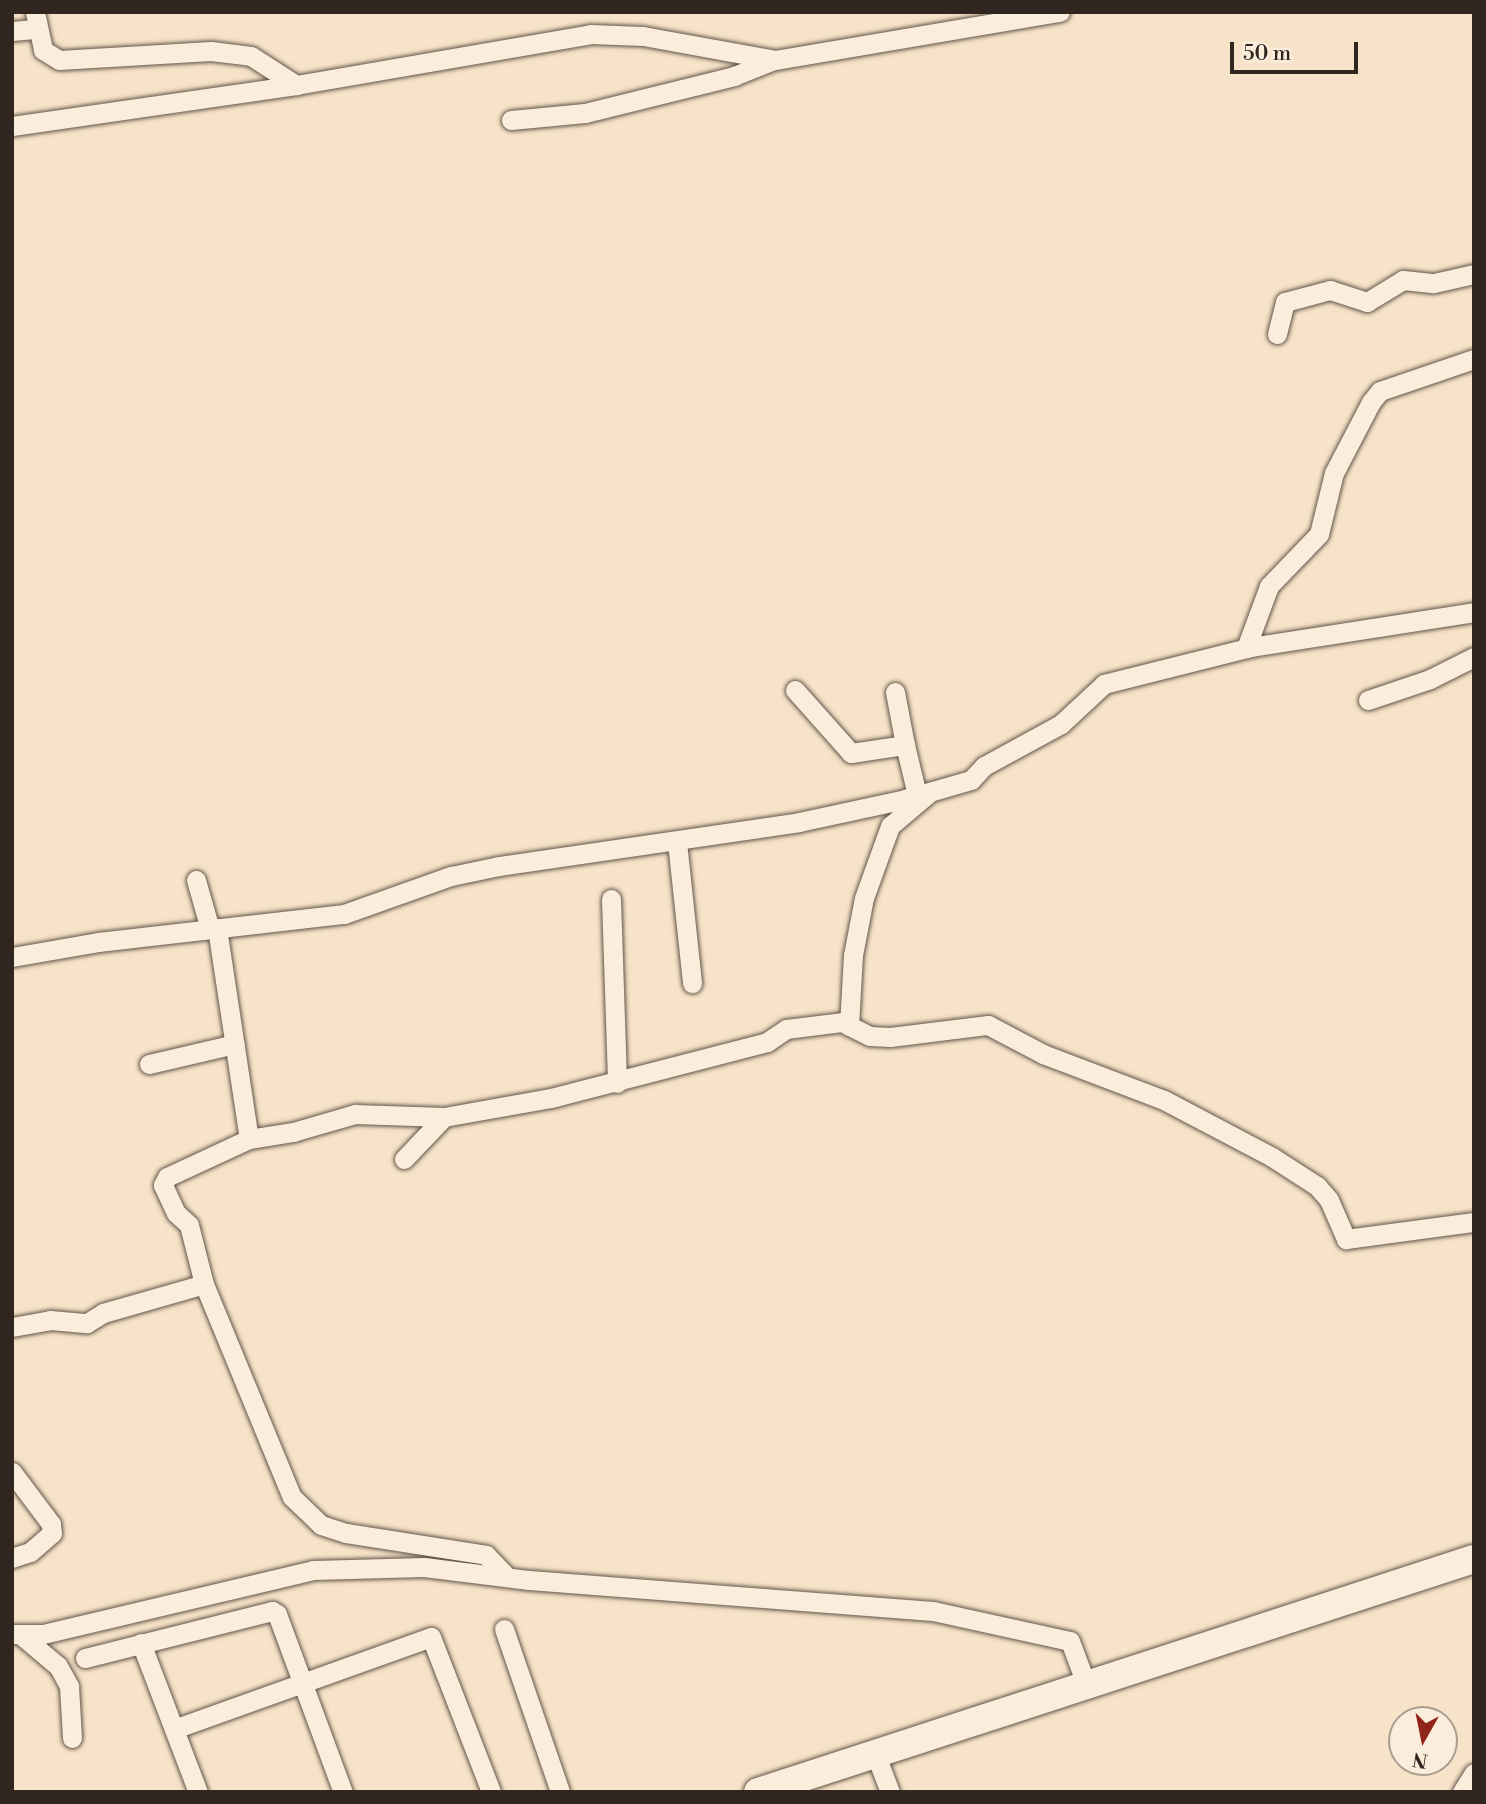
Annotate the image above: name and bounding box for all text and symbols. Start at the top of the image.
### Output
scale bar [1234,28,1362,72]
text: 50 m [1243,41,1291,67]
north arrow [1388,1706,1458,1776]
text: N [1411,1747,1429,1773]

